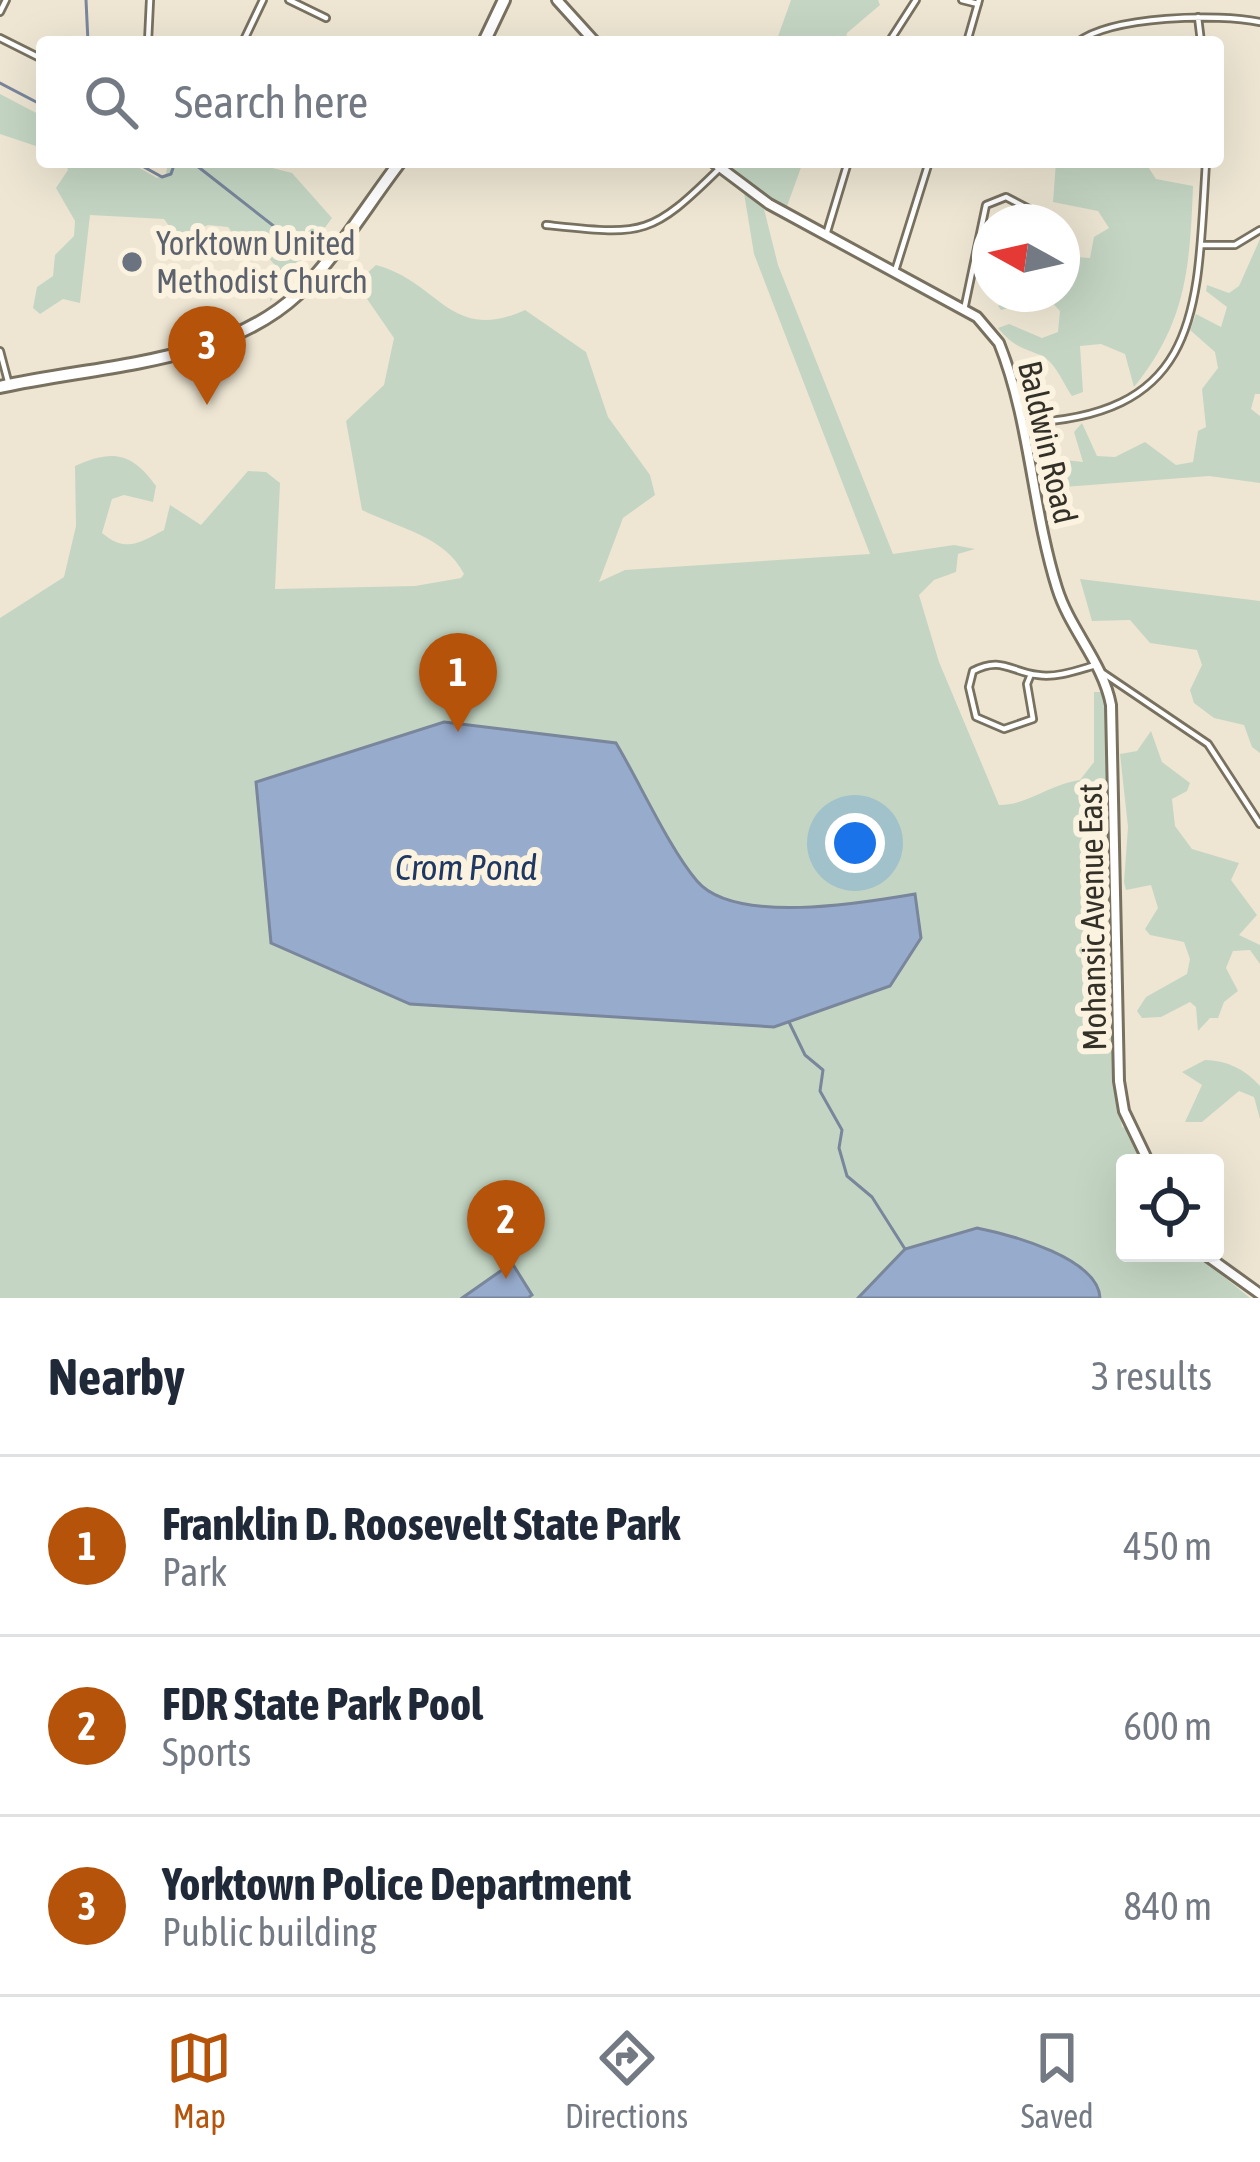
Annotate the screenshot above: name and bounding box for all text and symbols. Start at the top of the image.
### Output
search box [36,36,1224,168]
icon: search [78,69,144,135]
text: Search here [174,76,368,128]
north arrow [972,204,1080,312]
place label: Yorktown United Methodist Church [156,224,368,300]
marker: Yorktown United Methodist Church [119,249,145,275]
pin: 3 [168,306,246,405]
street label: Baldwin Road [1011,357,1085,527]
pin: 1 [419,633,497,732]
street label: Mohansic Avenue East [1071,783,1113,1051]
your location [825,813,885,873]
water label: Crom Pond [395,846,537,888]
map controls [1116,1154,1224,1262]
button: locate [1116,1154,1224,1262]
pin: 2 [467,1180,545,1279]
text: Nearby [48,1347,185,1406]
text: 3 results [1091,1354,1212,1398]
text: Franklin D. Roosevelt State Park [162,1498,680,1550]
text: 1 [78,1524,96,1568]
text: 450 m [1124,1524,1212,1568]
text: Park [162,1550,227,1594]
text: FDR State Park Pool [162,1678,483,1730]
text: 2 [78,1704,96,1748]
text: 600 m [1124,1704,1212,1748]
text: Sports [162,1730,251,1774]
text: Yorktown Police Department [162,1858,631,1910]
text: 3 [78,1884,96,1928]
text: 840 m [1124,1884,1212,1928]
text: Public building [162,1910,377,1954]
tab: Map [166,2025,232,2135]
tab: Directions [565,2025,688,2135]
tab: Saved [1021,2025,1094,2135]

